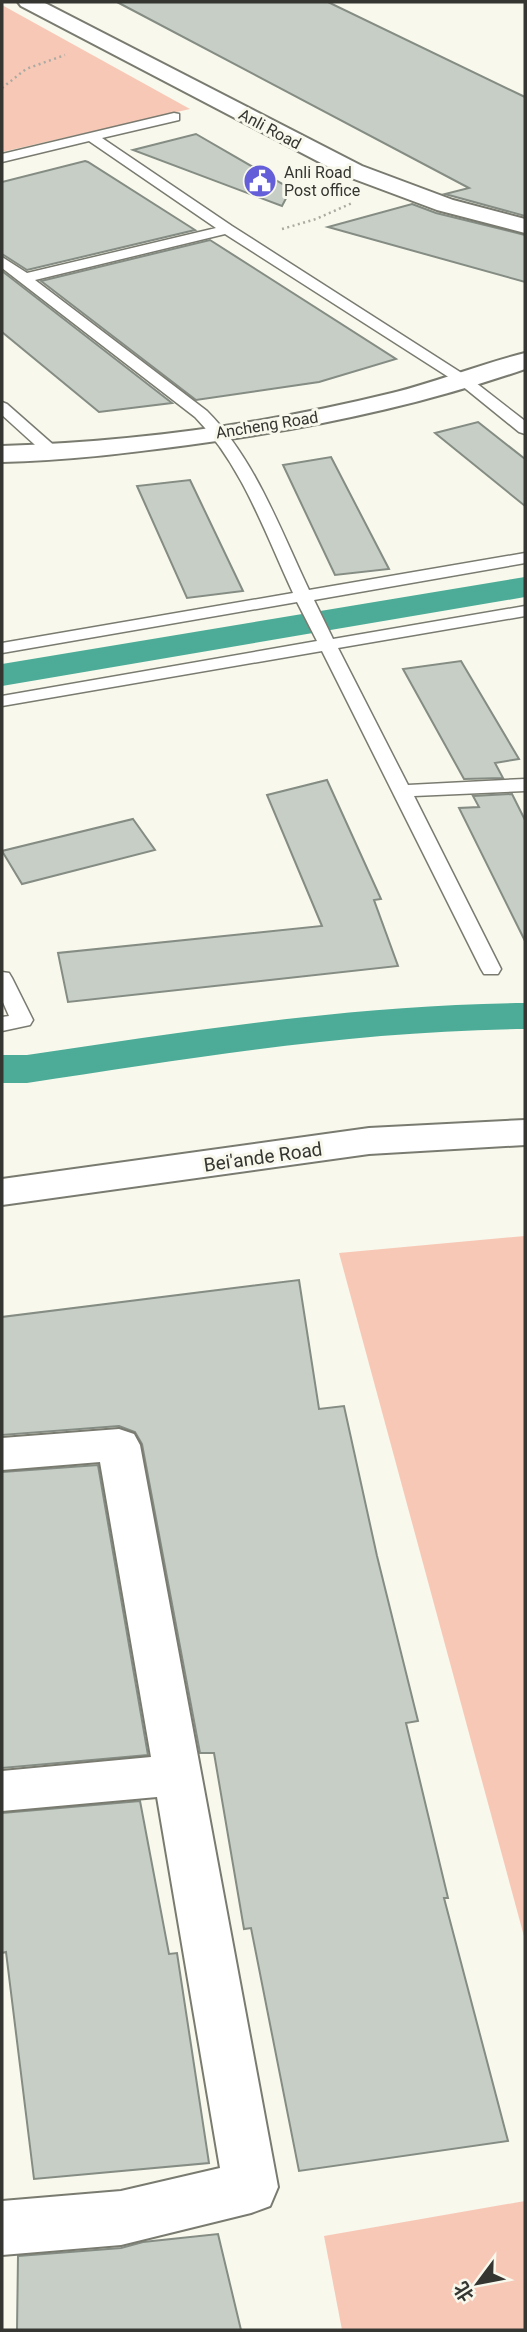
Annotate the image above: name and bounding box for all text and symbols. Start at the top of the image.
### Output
street label: Anli Road [236,105,304,153]
public building icon: Anli Road Post office [241,162,279,200]
place label: Anli Road Post office [284,163,360,200]
street label: Ancheng Road [214,408,320,442]
street label: Bei'ande Road [202,1137,324,1177]
north arrow [443,2248,513,2318]
text: 北 [449,2278,479,2306]

